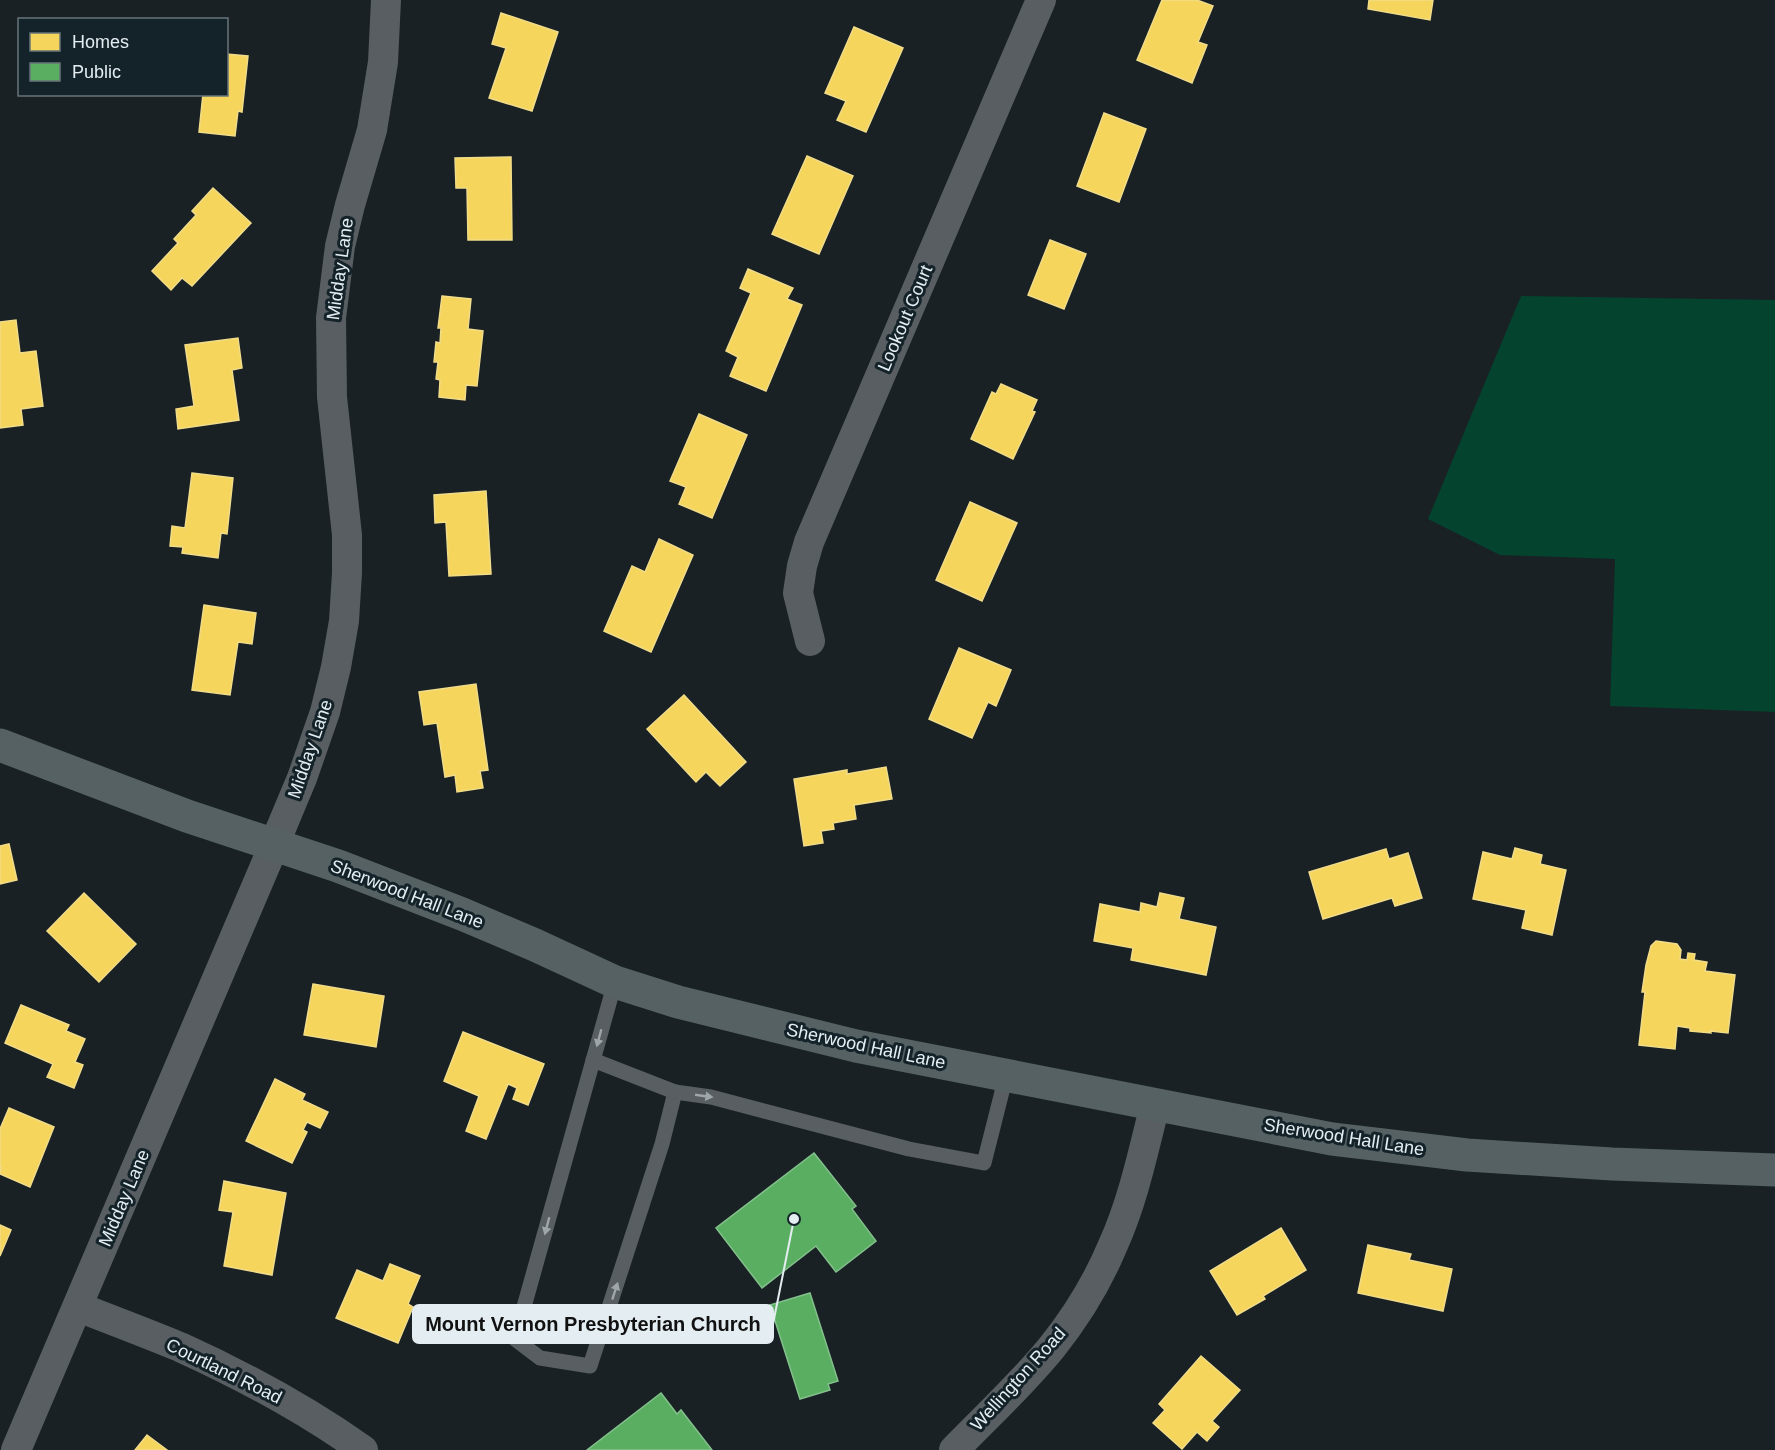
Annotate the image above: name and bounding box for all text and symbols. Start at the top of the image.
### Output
legend [18,18,228,96]
text: Homes [72,32,129,52]
text: Public [72,62,121,82]
street label: Midday Lane [323,217,357,321]
street label: Lookout Court [874,262,936,374]
street label: Midday Lane [284,697,336,801]
street label: Sherwood Hall Lane [328,856,486,932]
street label: Sherwood Hall Lane [785,1019,947,1073]
one-way arrow [594,1029,603,1047]
one-way arrow [695,1092,714,1101]
street label: Sherwood Hall Lane [1262,1114,1426,1160]
street label: Midday Lane [95,1147,153,1249]
one-way arrow [542,1217,551,1235]
one-way arrow [610,1282,620,1300]
callout: Mount Vernon Presbyterian Church [413,1305,773,1343]
text: Mount Vernon Presbyterian Church [425,1313,761,1335]
street label: Wellington Road [966,1323,1070,1435]
street label: Courtland Road [163,1334,285,1408]

